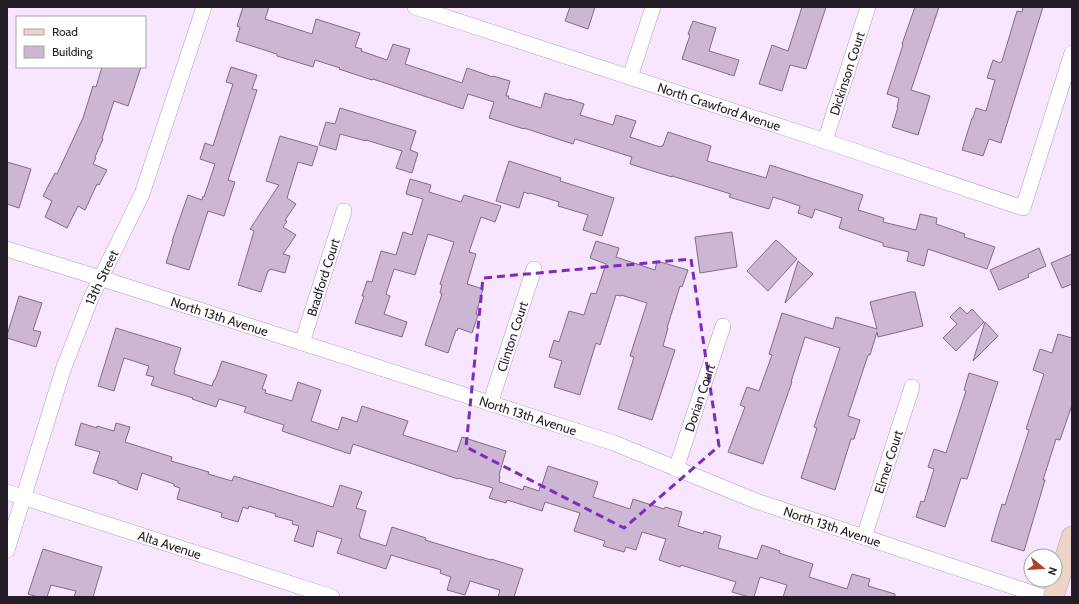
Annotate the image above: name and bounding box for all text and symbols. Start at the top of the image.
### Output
legend [16,16,146,68]
text: Road [52,24,78,39]
street label: Dickinson Court [826,29,868,117]
text: Building [52,44,94,59]
street label: North Crawford Avenue [655,79,783,134]
street label: Bradford Court [303,236,343,318]
street label: 13th Street [81,247,122,307]
street label: North 13th Avenue [169,293,271,340]
street label: Clinton Court [493,299,531,374]
street label: Dorian Court [681,361,718,434]
street label: North 13th Avenue [477,392,579,439]
street label: Elmer Court [870,427,906,495]
street label: North 13th Avenue [782,503,883,550]
street label: Alta Avenue [136,527,204,562]
north arrow [1023,548,1063,588]
text: N [1045,565,1060,577]

